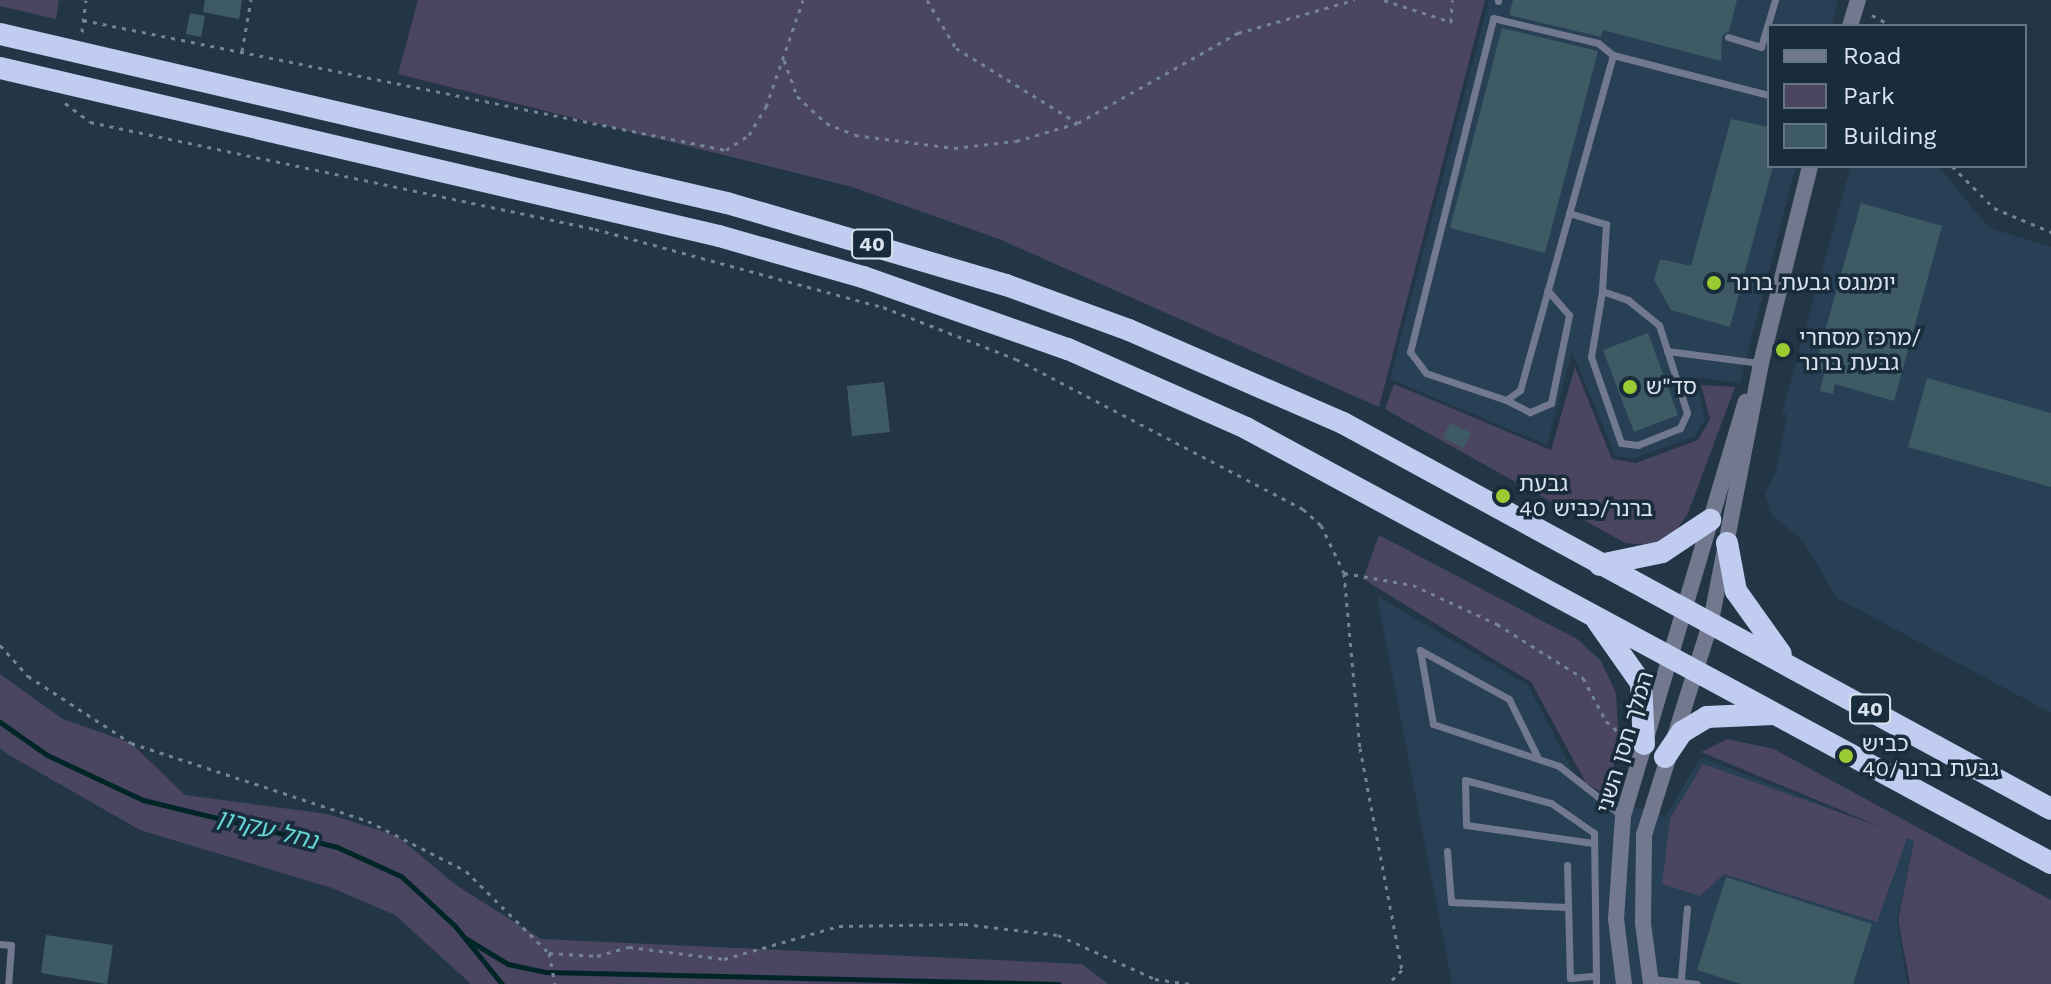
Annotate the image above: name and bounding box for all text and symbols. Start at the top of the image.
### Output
legend [1767,24,2027,168]
text: Road [1843,42,1902,70]
text: Park [1843,82,1895,110]
text: Building [1843,122,1936,150]
road number: 40 [850,228,894,260]
place label: יומנגס גבעת ברנר [1730,270,1896,296]
marker: יומנגס גבעת ברנר [1705,274,1723,292]
place label: מרכז מסחרי/ גבעת ברנר [1799,324,1921,376]
marker: מרכז מסחרי/ גבעת ברנר [1774,341,1792,359]
place label: סד"ש [1646,374,1697,400]
marker: סד"ש [1621,378,1639,396]
place label: גבעת ברנר/כביש 40 [1519,470,1653,522]
marker: גבעת ברנר/כביש 40 [1494,487,1512,505]
street label: המלך חסן השני [1591,668,1659,816]
road number: 40 [1848,693,1892,725]
place label: כביש 40/גבעת ברנר [1862,730,1998,782]
marker: כביש 40/גבעת ברנר [1837,747,1855,765]
water label: נחל עקרון [214,804,320,856]

